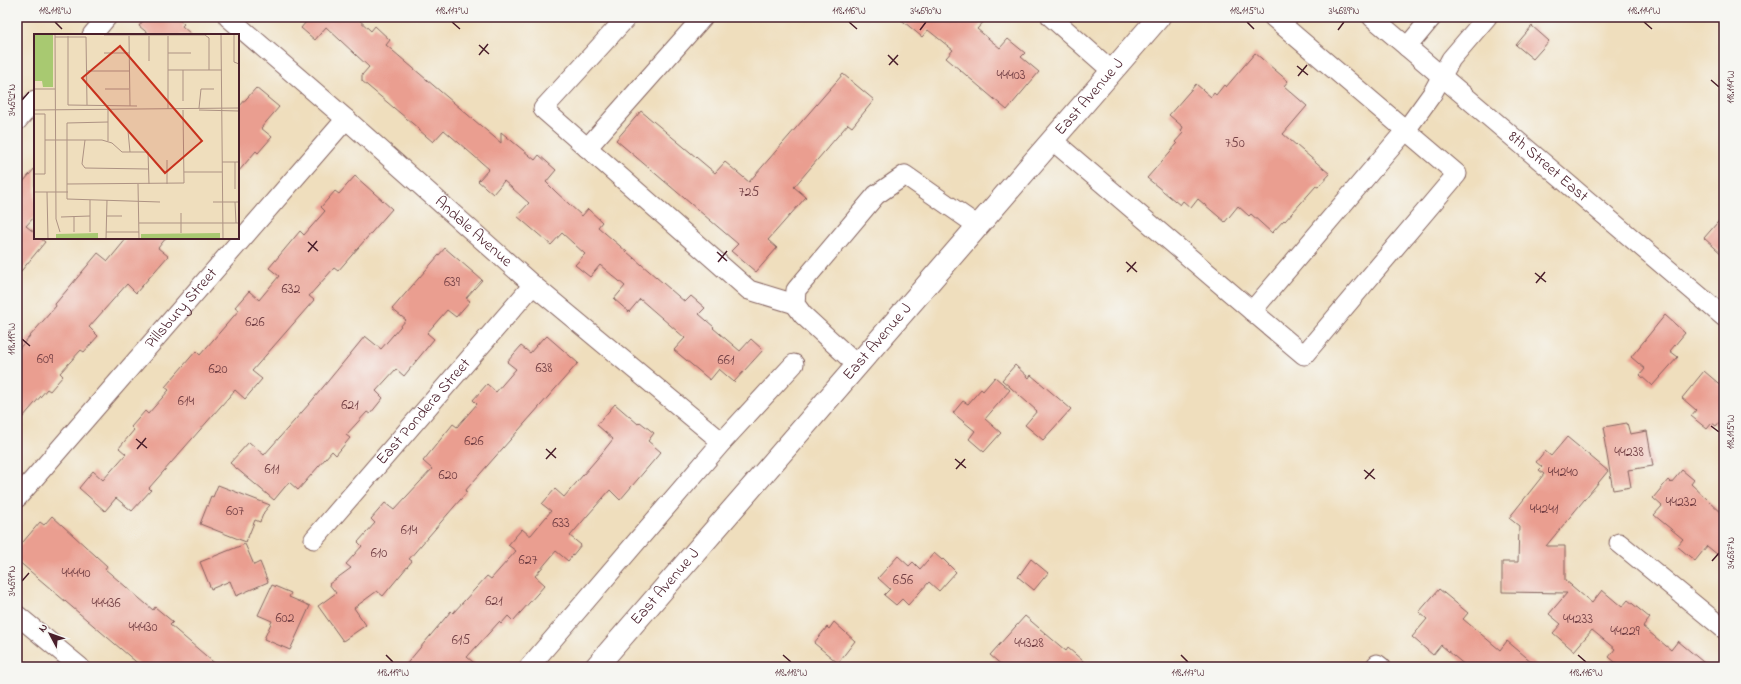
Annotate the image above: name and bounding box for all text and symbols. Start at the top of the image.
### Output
text: 118.118°W [39,4,72,19]
text: 118.117°W [435,4,469,19]
text: 118.116°W [832,4,866,19]
text: 34.690°N [910,4,942,19]
text: 118.115°W [1230,4,1265,19]
text: 34.689°N [1329,4,1360,19]
text: 118.114°W [1627,4,1661,19]
inset map [34,34,239,239]
street label: East Avenue J [1049,53,1130,141]
house number: 44403 [996,65,1026,86]
text: 118.114°W [1724,70,1739,104]
text: 34.692°N [5,84,20,116]
street label: 8th Street East [1502,125,1594,209]
house number: 750 [1225,133,1245,154]
house number: 725 [739,182,759,203]
street label: Andale Avenue [429,191,518,274]
street label: Pillsbury Street [140,262,224,354]
house number: 639 [444,272,461,293]
house number: 632 [282,279,300,300]
street label: East Avenue J [837,298,918,386]
house number: 626 [245,312,265,333]
text: 118.119°W [5,323,20,355]
house number: 609 [37,349,54,370]
house number: 661 [718,350,735,371]
street label: East Pondera Street [371,352,477,471]
house number: 638 [535,358,553,379]
house number: 620 [208,359,228,380]
house number: 614 [178,391,194,412]
house number: 621 [341,395,359,416]
text: 118.115°W [1724,414,1739,449]
house number: 626 [464,431,484,452]
house number: 44238 [1614,442,1644,463]
house number: 611 [264,459,280,480]
house number: 44240 [1548,462,1578,483]
house number: 620 [438,465,458,486]
house number: 44232 [1665,492,1697,513]
house number: 44241 [1530,499,1559,520]
house number: 607 [226,501,244,522]
house number: 633 [552,513,570,534]
house number: 614 [401,520,417,541]
text: 34.687°N [1724,537,1739,569]
house number: 610 [371,543,387,564]
street label: East Avenue J [625,543,706,631]
house number: 627 [519,550,538,571]
house number: 44440 [61,563,91,584]
text: 34.691°N [5,566,20,596]
house number: 656 [893,570,913,591]
house number: 621 [485,591,503,612]
house number: 44436 [91,593,121,614]
house number: 602 [275,608,295,629]
house number: 44233 [1563,609,1593,630]
north arrow [30,614,70,654]
house number: 44430 [128,617,158,638]
text: N [35,620,52,636]
house number: 44229 [1610,621,1641,642]
house number: 615 [452,630,470,651]
house number: 44328 [1014,633,1044,654]
text: 118.119°W [377,666,409,681]
text: 118.118°W [775,666,808,681]
text: 118.117°W [1171,666,1205,681]
text: 118.116°W [1569,666,1603,681]

